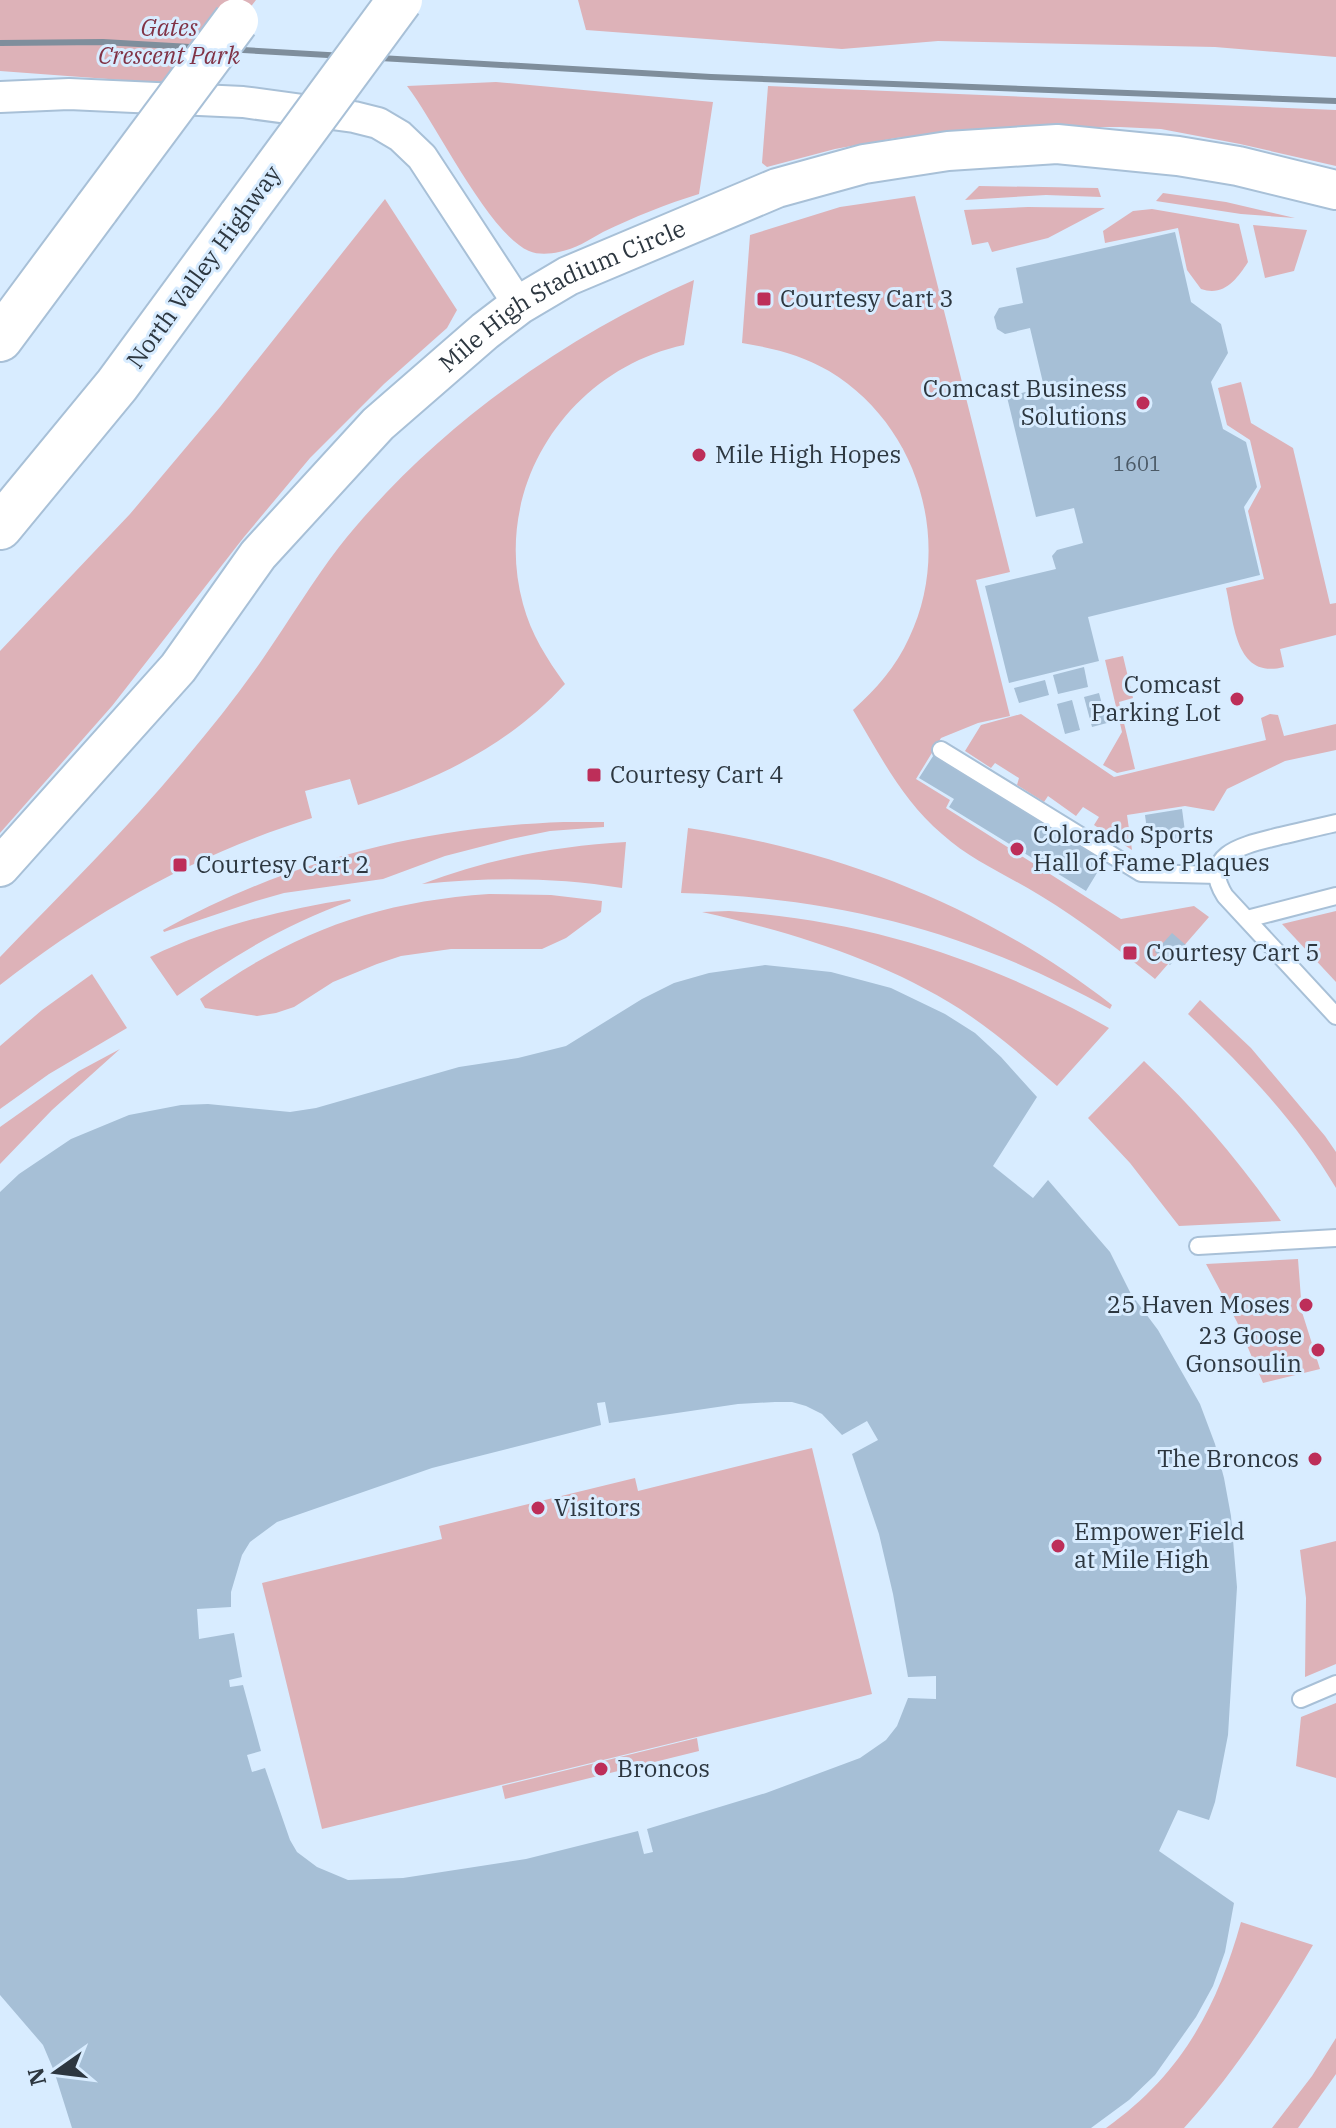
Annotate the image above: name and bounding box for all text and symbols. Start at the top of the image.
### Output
park label: Gates Crescent Park [98,11,240,71]
street label: North Valley Highway [119,158,288,374]
street label: Mile High Stadium Circle [432,211,690,379]
place label: Courtesy Cart 3 [780,282,954,314]
marker: Courtesy Cart 3 [755,290,773,308]
place label: Comcast Business Solutions [923,372,1127,432]
marker: Comcast Business Solutions [1134,394,1152,412]
place label: Mile High Hopes [715,438,901,470]
marker: Mile High Hopes [690,446,708,464]
house number: 1601 [1113,450,1161,477]
place label: Comcast Parking Lot [1091,668,1221,728]
marker: Comcast Parking Lot [1228,690,1246,708]
place label: Courtesy Cart 4 [610,758,784,790]
marker: Courtesy Cart 4 [585,766,603,784]
place label: Colorado Sports Hall of Fame Plaques [1033,818,1270,878]
marker: Colorado Sports Hall of Fame Plaques [1008,840,1026,858]
place label: Courtesy Cart 2 [196,848,370,880]
marker: Courtesy Cart 2 [171,856,189,874]
place label: Courtesy Cart 5 [1146,936,1320,968]
marker: Courtesy Cart 5 [1121,944,1139,962]
place label: 25 Haven Moses [1107,1288,1290,1320]
marker: 25 Haven Moses [1297,1296,1315,1314]
place label: 23 Goose Gonsoulin [1186,1319,1302,1379]
marker: 23 Goose Gonsoulin [1309,1341,1327,1359]
place label: The Broncos [1157,1442,1299,1474]
marker: The Broncos [1306,1450,1324,1468]
place label: Visitors [554,1491,641,1523]
marker: Visitors [529,1499,547,1517]
place label: Empower Field at Mile High [1074,1515,1245,1575]
marker: Empower Field at Mile High [1049,1537,1067,1555]
place label: Broncos [617,1752,710,1784]
marker: Broncos [592,1760,610,1778]
north arrow [16,2032,96,2112]
text: N [20,2065,52,2089]

